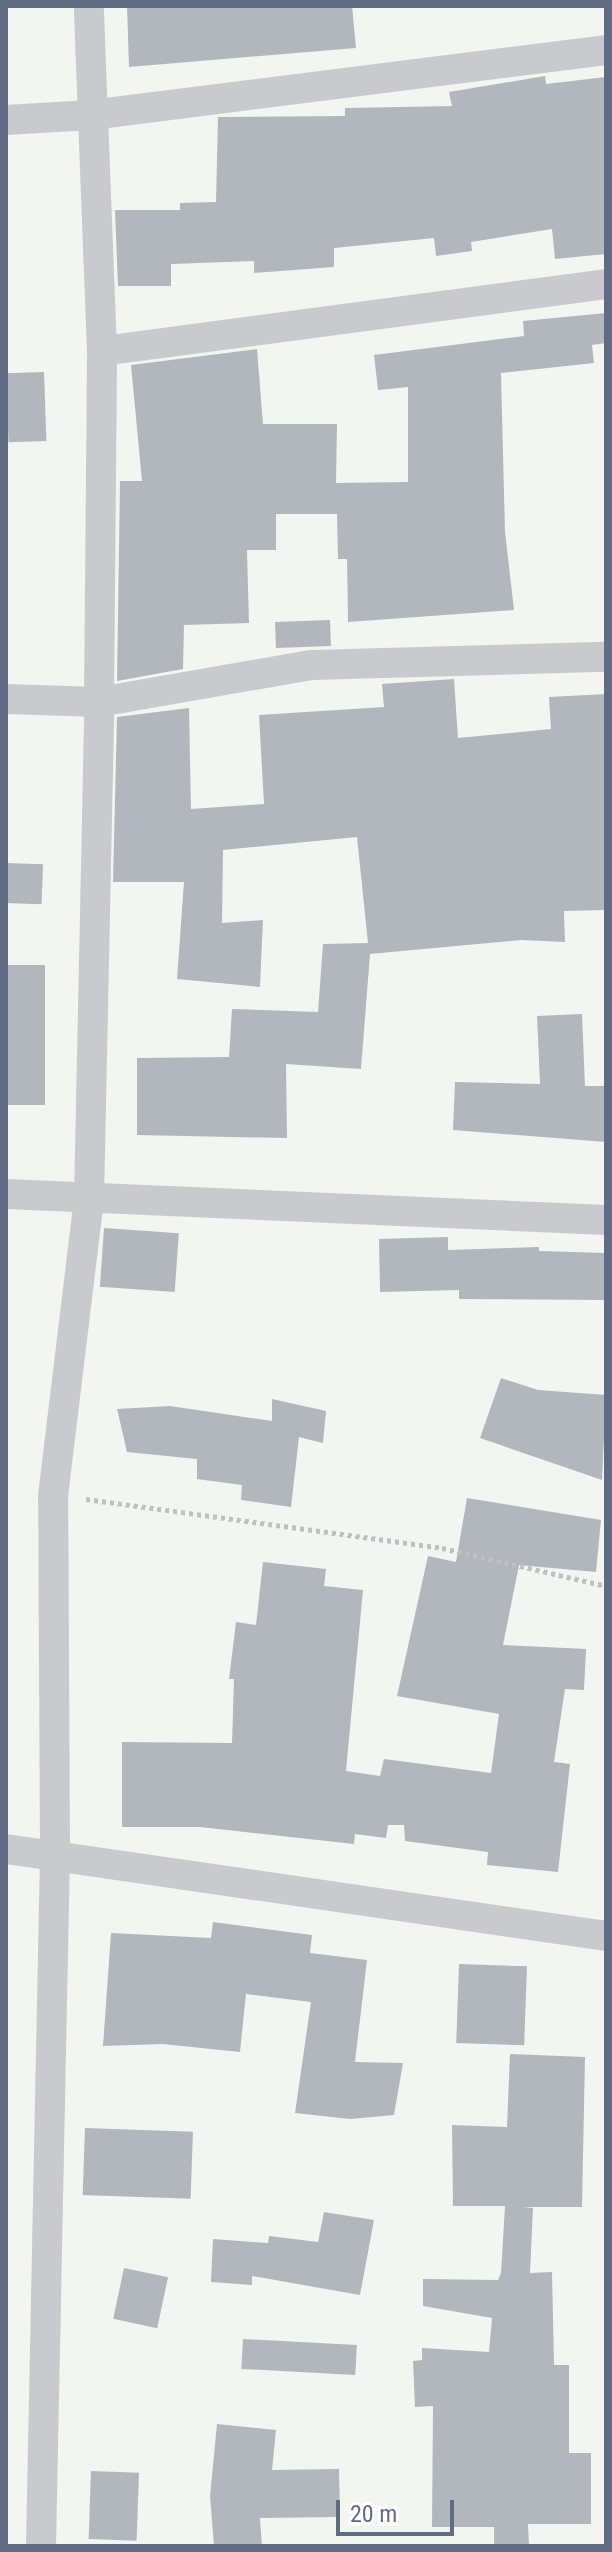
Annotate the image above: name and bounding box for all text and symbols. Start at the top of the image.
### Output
scale bar [340,2484,458,2534]
text: 20 m [350,2500,397,2528]

